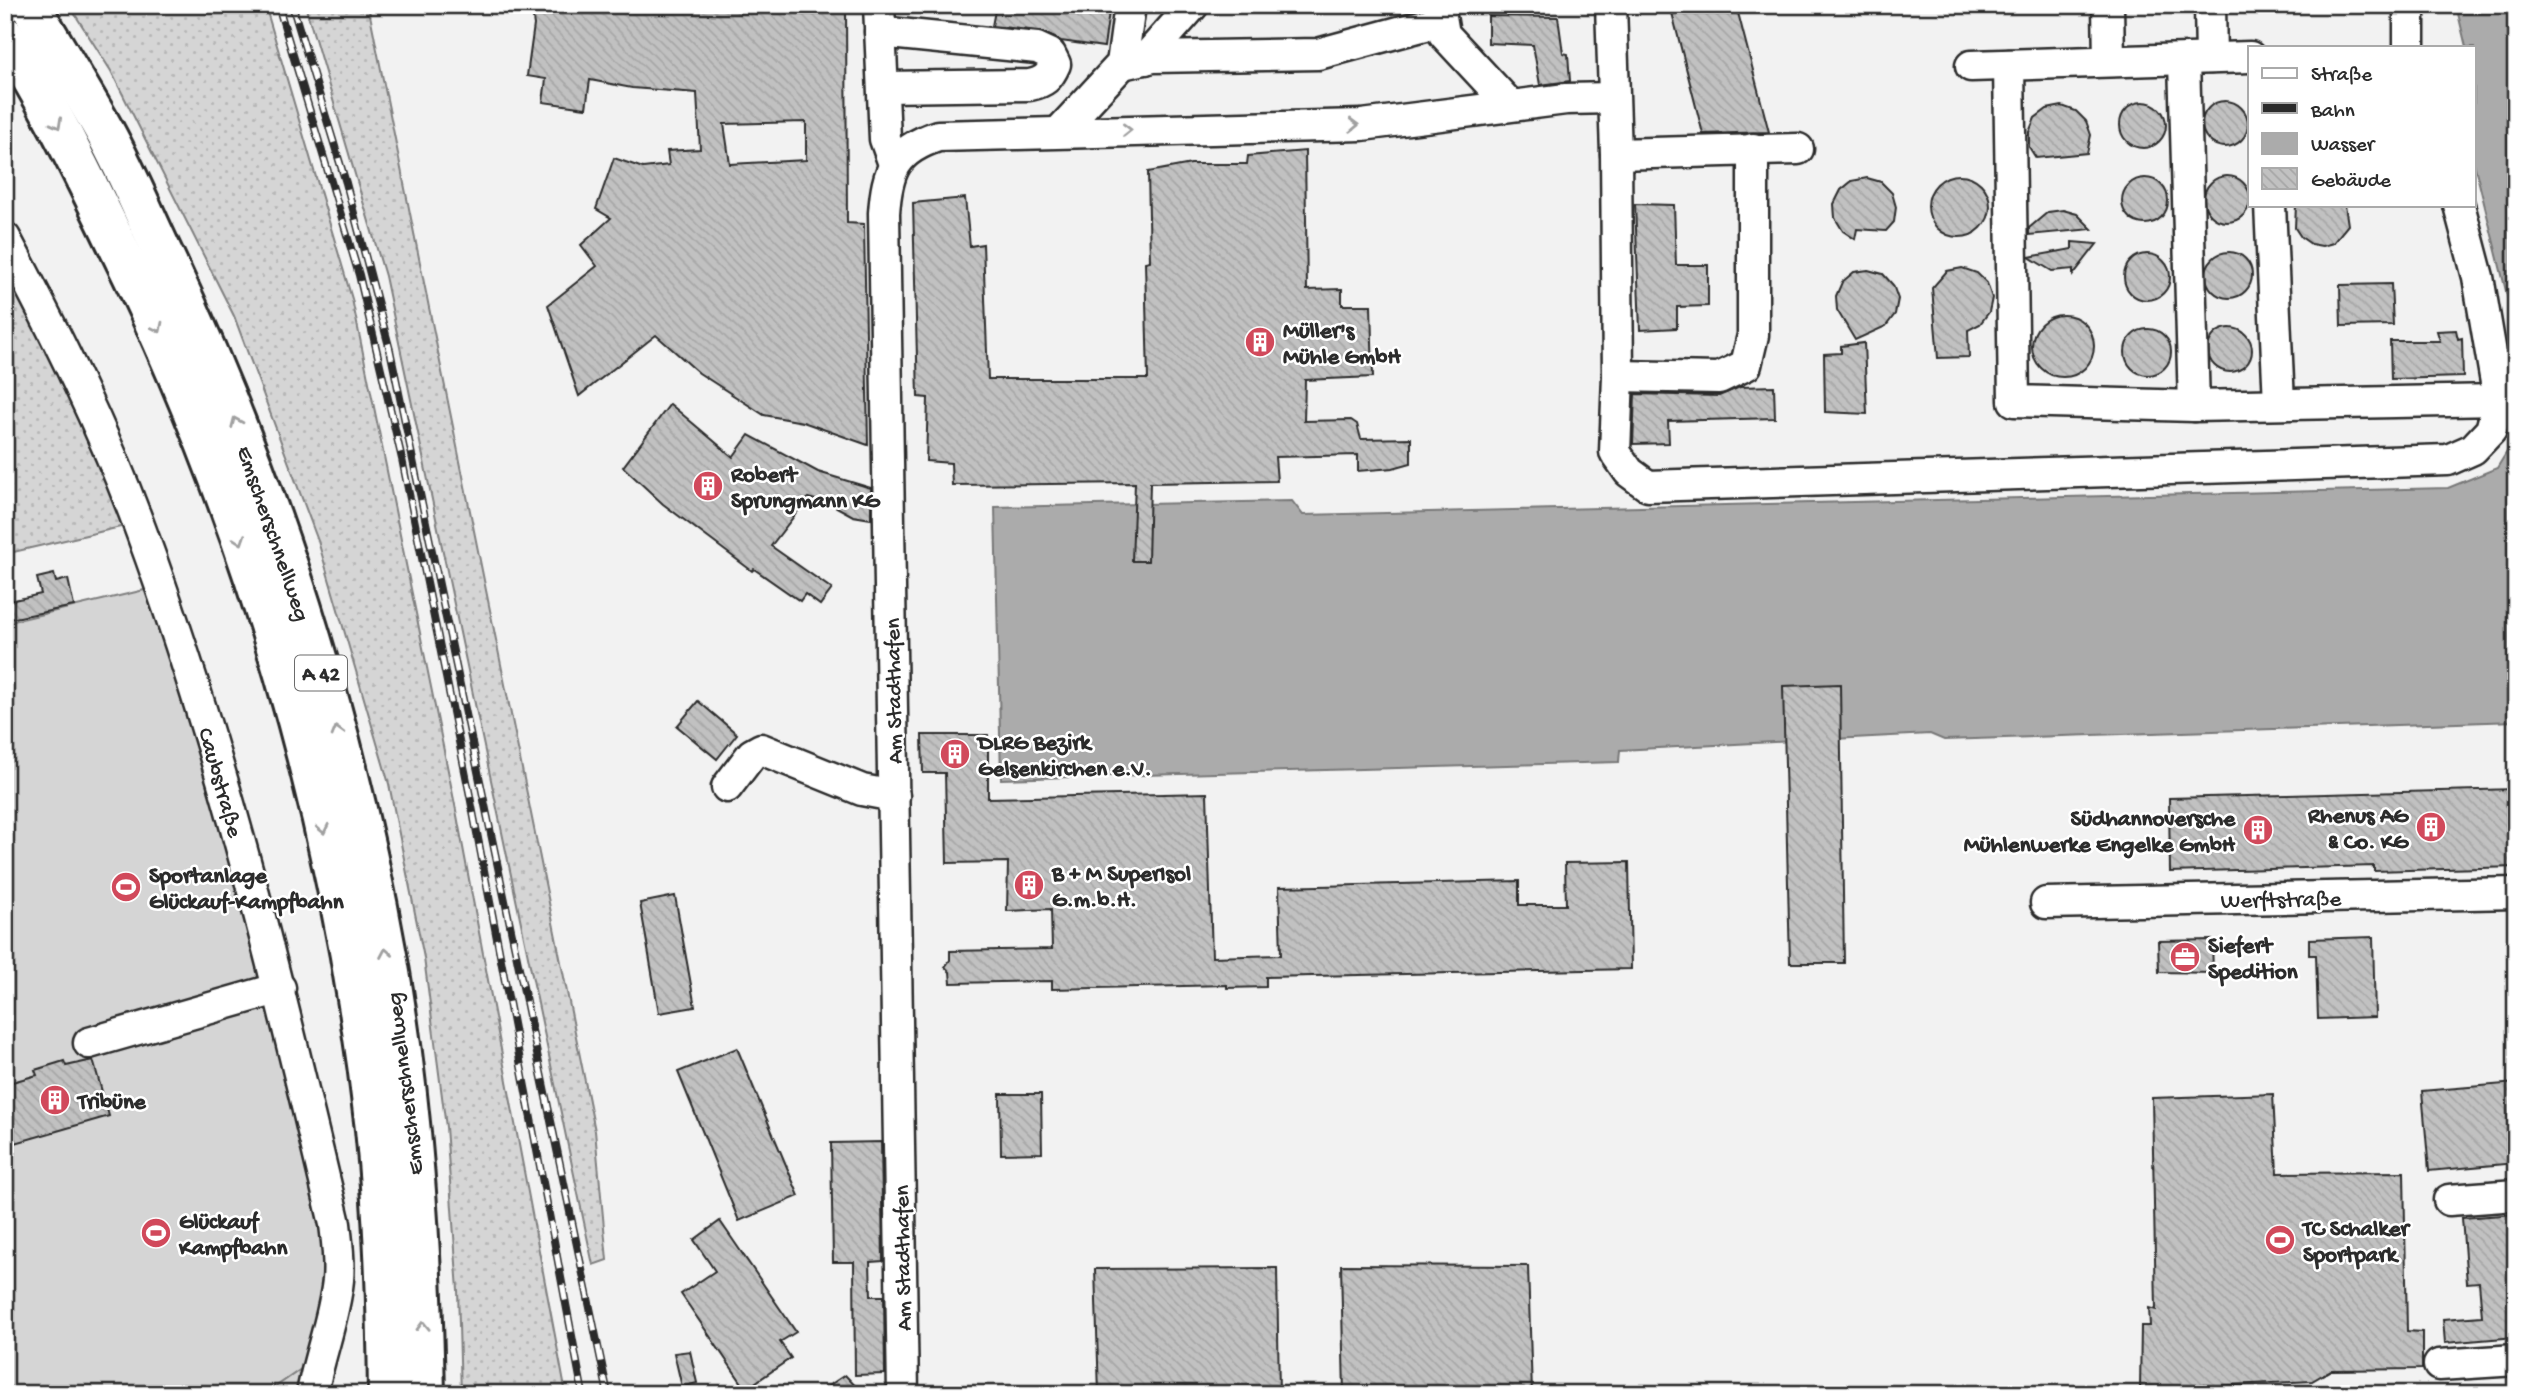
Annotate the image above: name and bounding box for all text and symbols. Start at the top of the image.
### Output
legend [2248,46,2476,206]
text: Straße [2311,64,2373,89]
text: Bahn [2310,100,2355,125]
one-way arrow [48,117,62,129]
one-way arrow [1349,118,1360,133]
one-way arrow [1122,123,1133,138]
text: Wasser [2311,134,2376,159]
text: Gebäude [2311,170,2392,195]
place label: Müller's Mühle GmbH [1283,319,1401,372]
one-way arrow [150,321,164,333]
building icon: Müller's Mühle GmbH [1243,325,1277,359]
one-way arrow [230,417,244,429]
street label: Emscherschnellweg [229,443,314,625]
place label: Robert Sprungmann KG [730,463,881,516]
building icon: Robert Sprungmann KG [691,469,725,503]
one-way arrow [232,533,246,545]
street label: Am Stadthafen [881,618,910,764]
road number: A 42 [295,656,347,690]
street label: Caubstraße [190,725,247,842]
one-way arrow [330,725,345,737]
place label: DLRG Bezirk Gelsenkirchen e.V. [976,731,1152,784]
building icon: DLRG Bezirk Gelsenkirchen e.V. [938,737,972,771]
place label: Rhenus AG & Co. KG [2307,804,2409,857]
place label: Südhannoversche Mühlenwerke Engelke GmbH [1964,807,2236,860]
building icon: Rhenus AG & Co. KG [2414,810,2448,844]
building icon: Südhannoversche Mühlenwerke Engelke GmbH [2241,813,2275,847]
one-way arrow [314,823,329,835]
place label: B + M SuperIsol G.m.b.H. [1051,862,1191,915]
place label: Sportanlage Glückauf-Kampfbahn [149,864,345,917]
building icon: B + M SuperIsol G.m.b.H. [1012,868,1046,902]
sports icon: Sportanlage Glückauf-Kampfbahn [109,870,143,904]
street label: Werftstraße [2221,887,2343,916]
place label: Siefert Spedition [2208,934,2299,987]
office icon: Siefert Spedition [2168,940,2202,974]
one-way arrow [379,947,394,959]
street label: Emscherschnellweg [382,991,431,1176]
building icon: Tribüne [38,1083,72,1117]
place label: Tribüne [76,1090,147,1117]
street label: Am Stadthafen [890,1185,919,1331]
place label: Glückauf Kampfbahn [178,1210,288,1263]
sports icon: Glückauf Kampfbahn [139,1216,173,1250]
place label: TC Schalker Sportpark [2301,1217,2412,1270]
sports icon: TC Schalker Sportpark [2263,1223,2297,1257]
one-way arrow [416,1320,431,1331]

